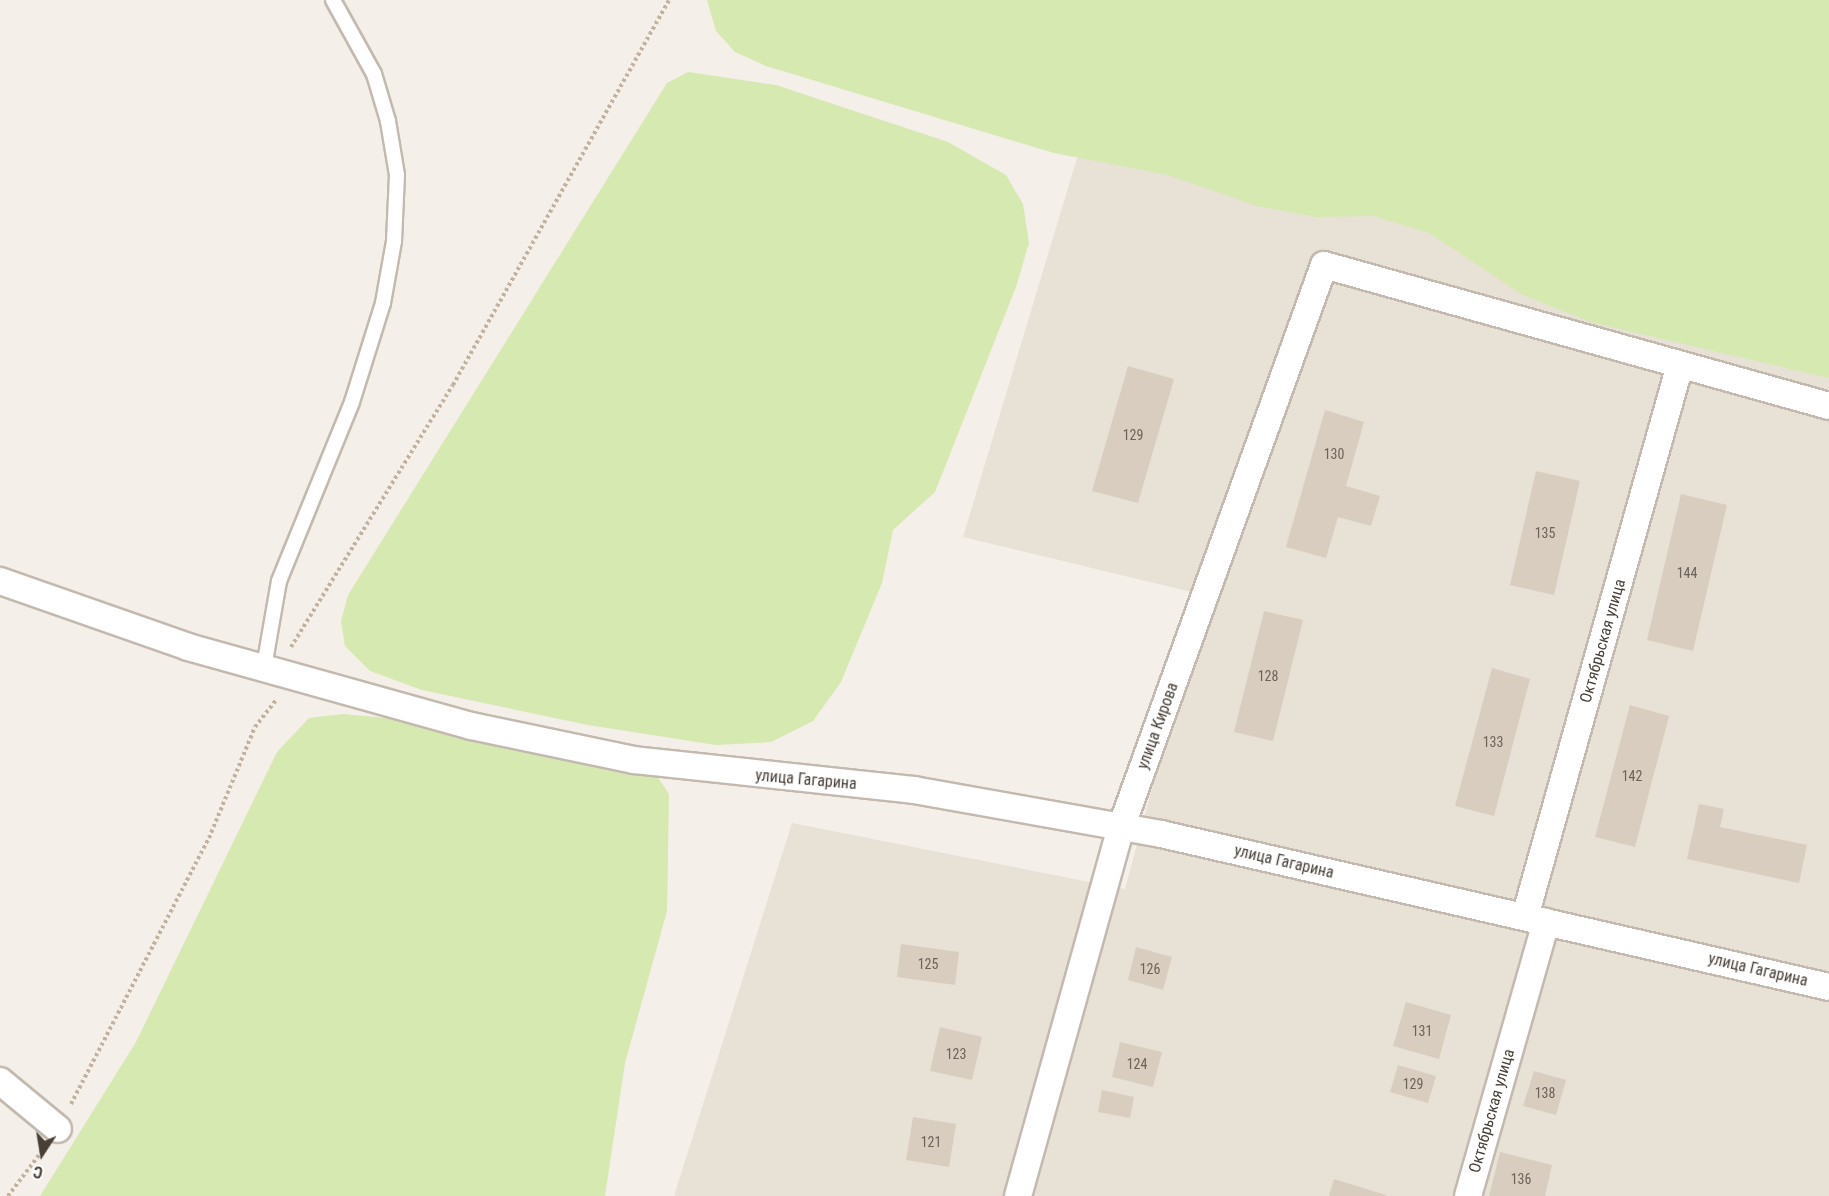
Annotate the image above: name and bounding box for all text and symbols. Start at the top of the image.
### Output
house number: 129 [1123,427,1143,443]
house number: 130 [1324,446,1344,462]
house number: 135 [1535,525,1555,541]
house number: 144 [1677,565,1697,581]
street label: Октябрьская улица [1576,577,1630,705]
house number: 128 [1258,668,1278,684]
street label: улица Кирова [1133,680,1183,772]
house number: 133 [1483,734,1503,750]
street label: улица Гагарина [755,766,857,794]
house number: 142 [1622,768,1642,784]
street label: улица Гагарина [1232,841,1336,883]
street label: улица Гагарина [1706,949,1810,991]
house number: 125 [918,956,938,972]
house number: 126 [1140,961,1160,977]
house number: 131 [1412,1023,1432,1039]
house number: 123 [946,1046,966,1062]
street label: Октябрьская улица [1465,1047,1519,1175]
house number: 124 [1127,1056,1147,1072]
house number: 129 [1403,1076,1423,1092]
house number: 138 [1535,1085,1555,1101]
north arrow [12,1124,72,1184]
house number: 121 [921,1134,941,1150]
text: С [32,1162,45,1182]
house number: 136 [1511,1171,1531,1187]

